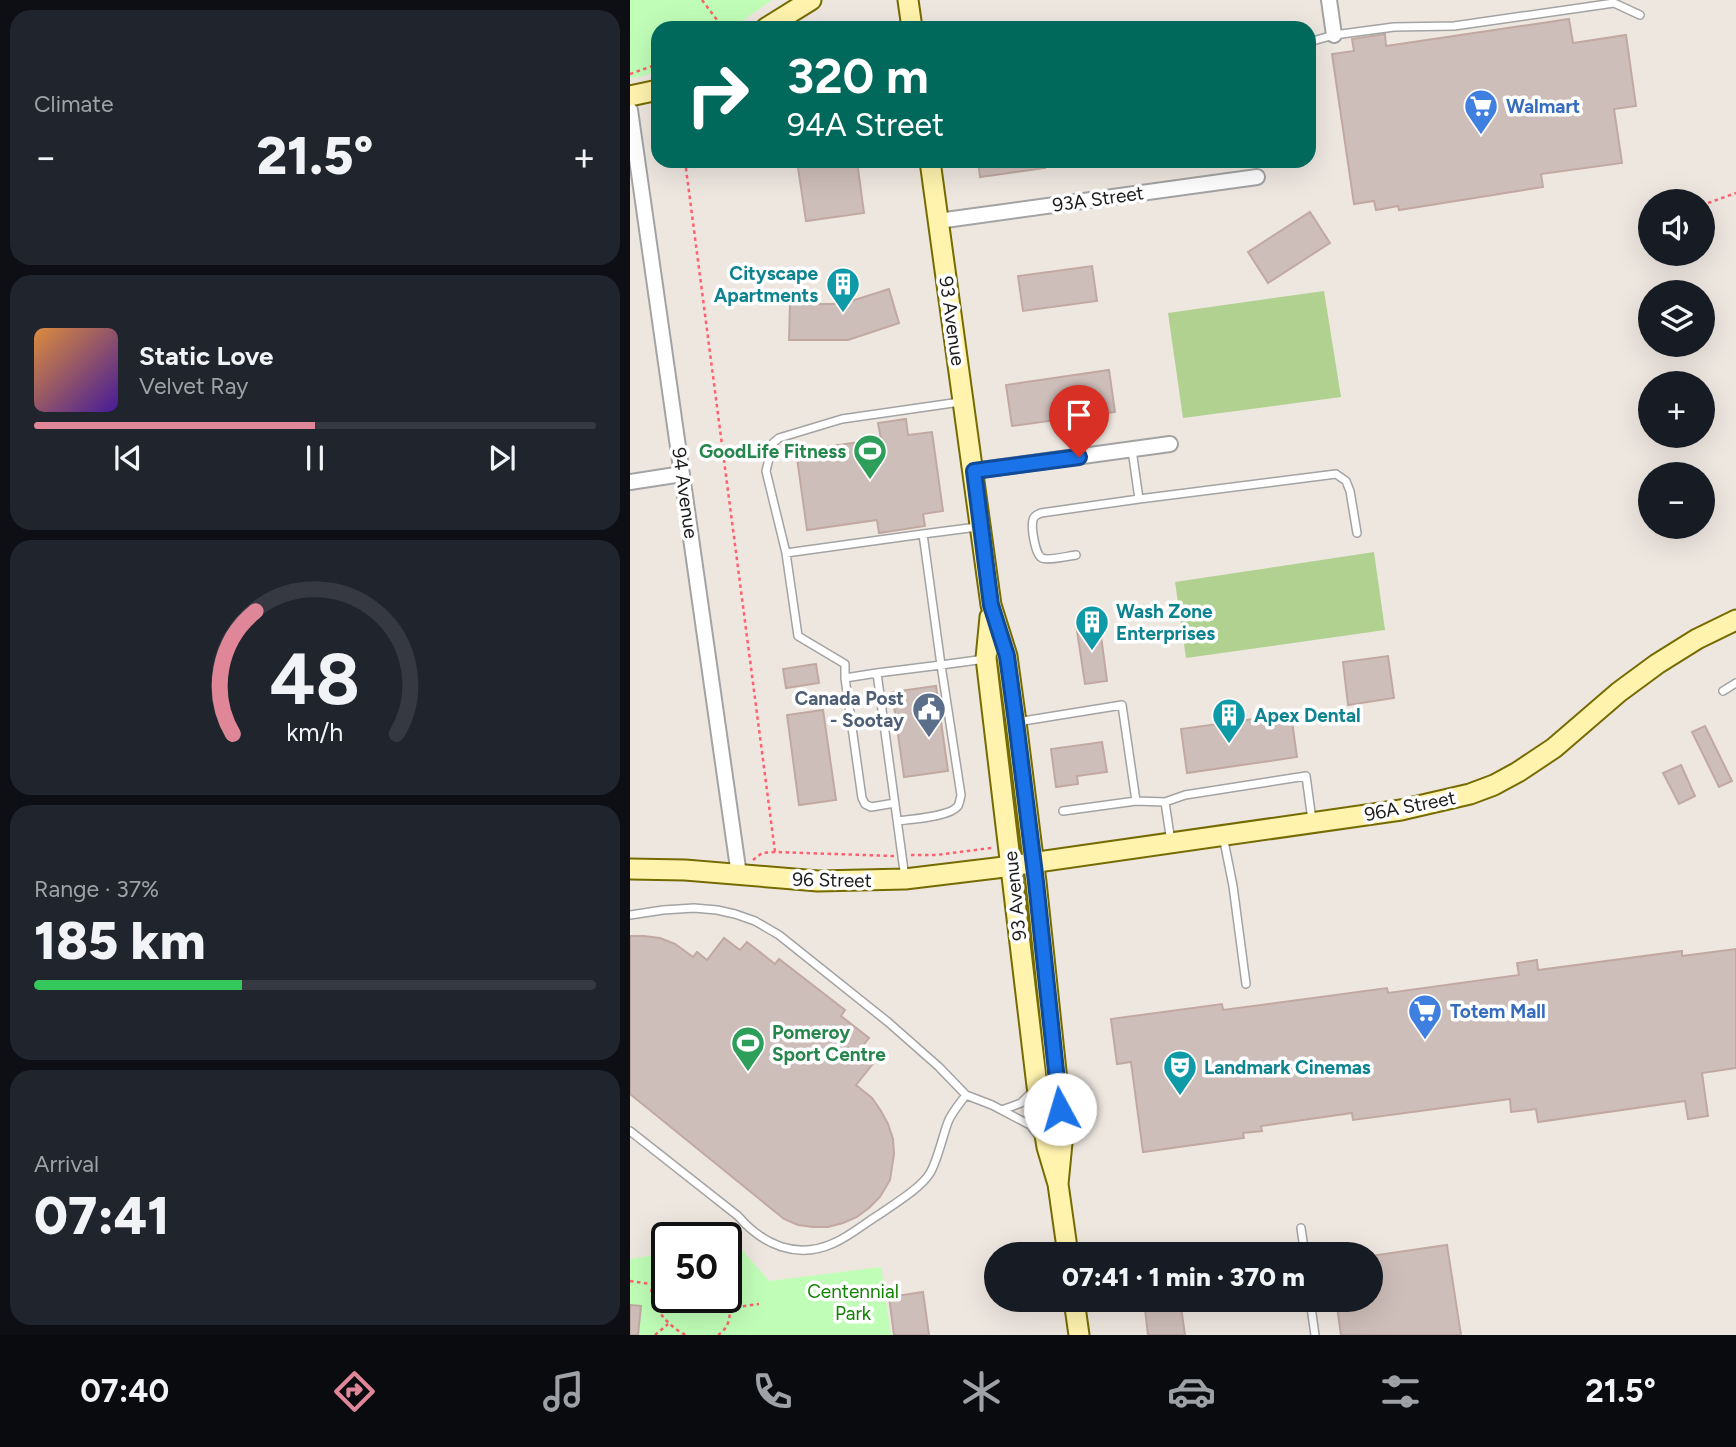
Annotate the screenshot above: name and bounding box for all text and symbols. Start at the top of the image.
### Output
text: 320 m [787,46,929,105]
icon: right [672,49,763,140]
supermarket icon: Walmart [1462,87,1500,136]
text: Climate [34,90,113,118]
place label: Walmart [1506,95,1581,118]
text: 94A Street [787,106,944,144]
text: 21.5° [257,125,373,187]
text: − [34,134,58,180]
text: + [572,134,596,180]
street label: 93A Street [1051,181,1145,217]
map controls [1638,189,1715,539]
button: sound [1638,189,1715,266]
place label: Cityscape Apartments [714,262,818,307]
building icon: Cityscape Apartments [824,265,862,314]
street label: 93 Avenue [934,275,970,367]
button: layers [1638,280,1715,357]
text: Static Love [139,340,273,372]
button: + [1638,371,1715,448]
text: Velvet Ray [139,372,248,400]
pin [1049,385,1109,457]
icon: arrive [1060,396,1098,434]
sports icon: GoodLife Fitness [851,432,889,481]
icon: previous [109,439,147,477]
icon: pause [296,439,334,477]
icon: next [483,439,521,477]
place label: GoodLife Fitness [699,440,846,463]
street label: 94 Avenue [667,446,703,540]
button: − [1638,462,1715,539]
place label: Wash Zone Enterprises [1116,600,1215,645]
building icon: Wash Zone Enterprises [1073,603,1111,652]
text: 48 [270,635,360,722]
place label: Canada Post - Sootay [794,687,904,732]
public building icon: Canada Post - Sootay [910,690,948,739]
building icon: Apex Dental [1210,696,1248,745]
place label: Apex Dental [1254,704,1361,727]
text: km/h [286,716,344,746]
street label: 96A Street [1363,786,1457,826]
street label: 93 Avenue [999,850,1031,942]
street label: 96 Street [792,868,872,892]
text: Range · 37% [34,875,159,903]
text: 185 km [34,910,206,972]
supermarket icon: Totem Mall [1406,992,1444,1041]
place label: Totem Mall [1450,1000,1546,1023]
place label: Pomeroy Sport Centre [772,1021,886,1066]
sports icon: Pomeroy Sport Centre [729,1024,767,1073]
theatre icon: Landmark Cinemas [1161,1048,1199,1097]
place label: Landmark Cinemas [1204,1056,1371,1079]
position arrow [1023,1072,1097,1146]
text: Arrival [34,1150,99,1178]
text: 07:41 [34,1185,169,1247]
speed limit sign: 50 [651,1222,742,1313]
text: 07:41 · 1 min · 370 m [1062,1261,1305,1293]
park label: Centennial Park [807,1280,899,1325]
icon: directions [330,1367,379,1416]
icon: music [539,1367,588,1416]
icon: phone [748,1367,797,1416]
icon: climate [957,1367,1006,1416]
icon: car [1167,1367,1216,1416]
icon: filters [1376,1367,1425,1416]
text: 07:40 [80,1372,169,1410]
text: 21.5° [1585,1372,1656,1410]

